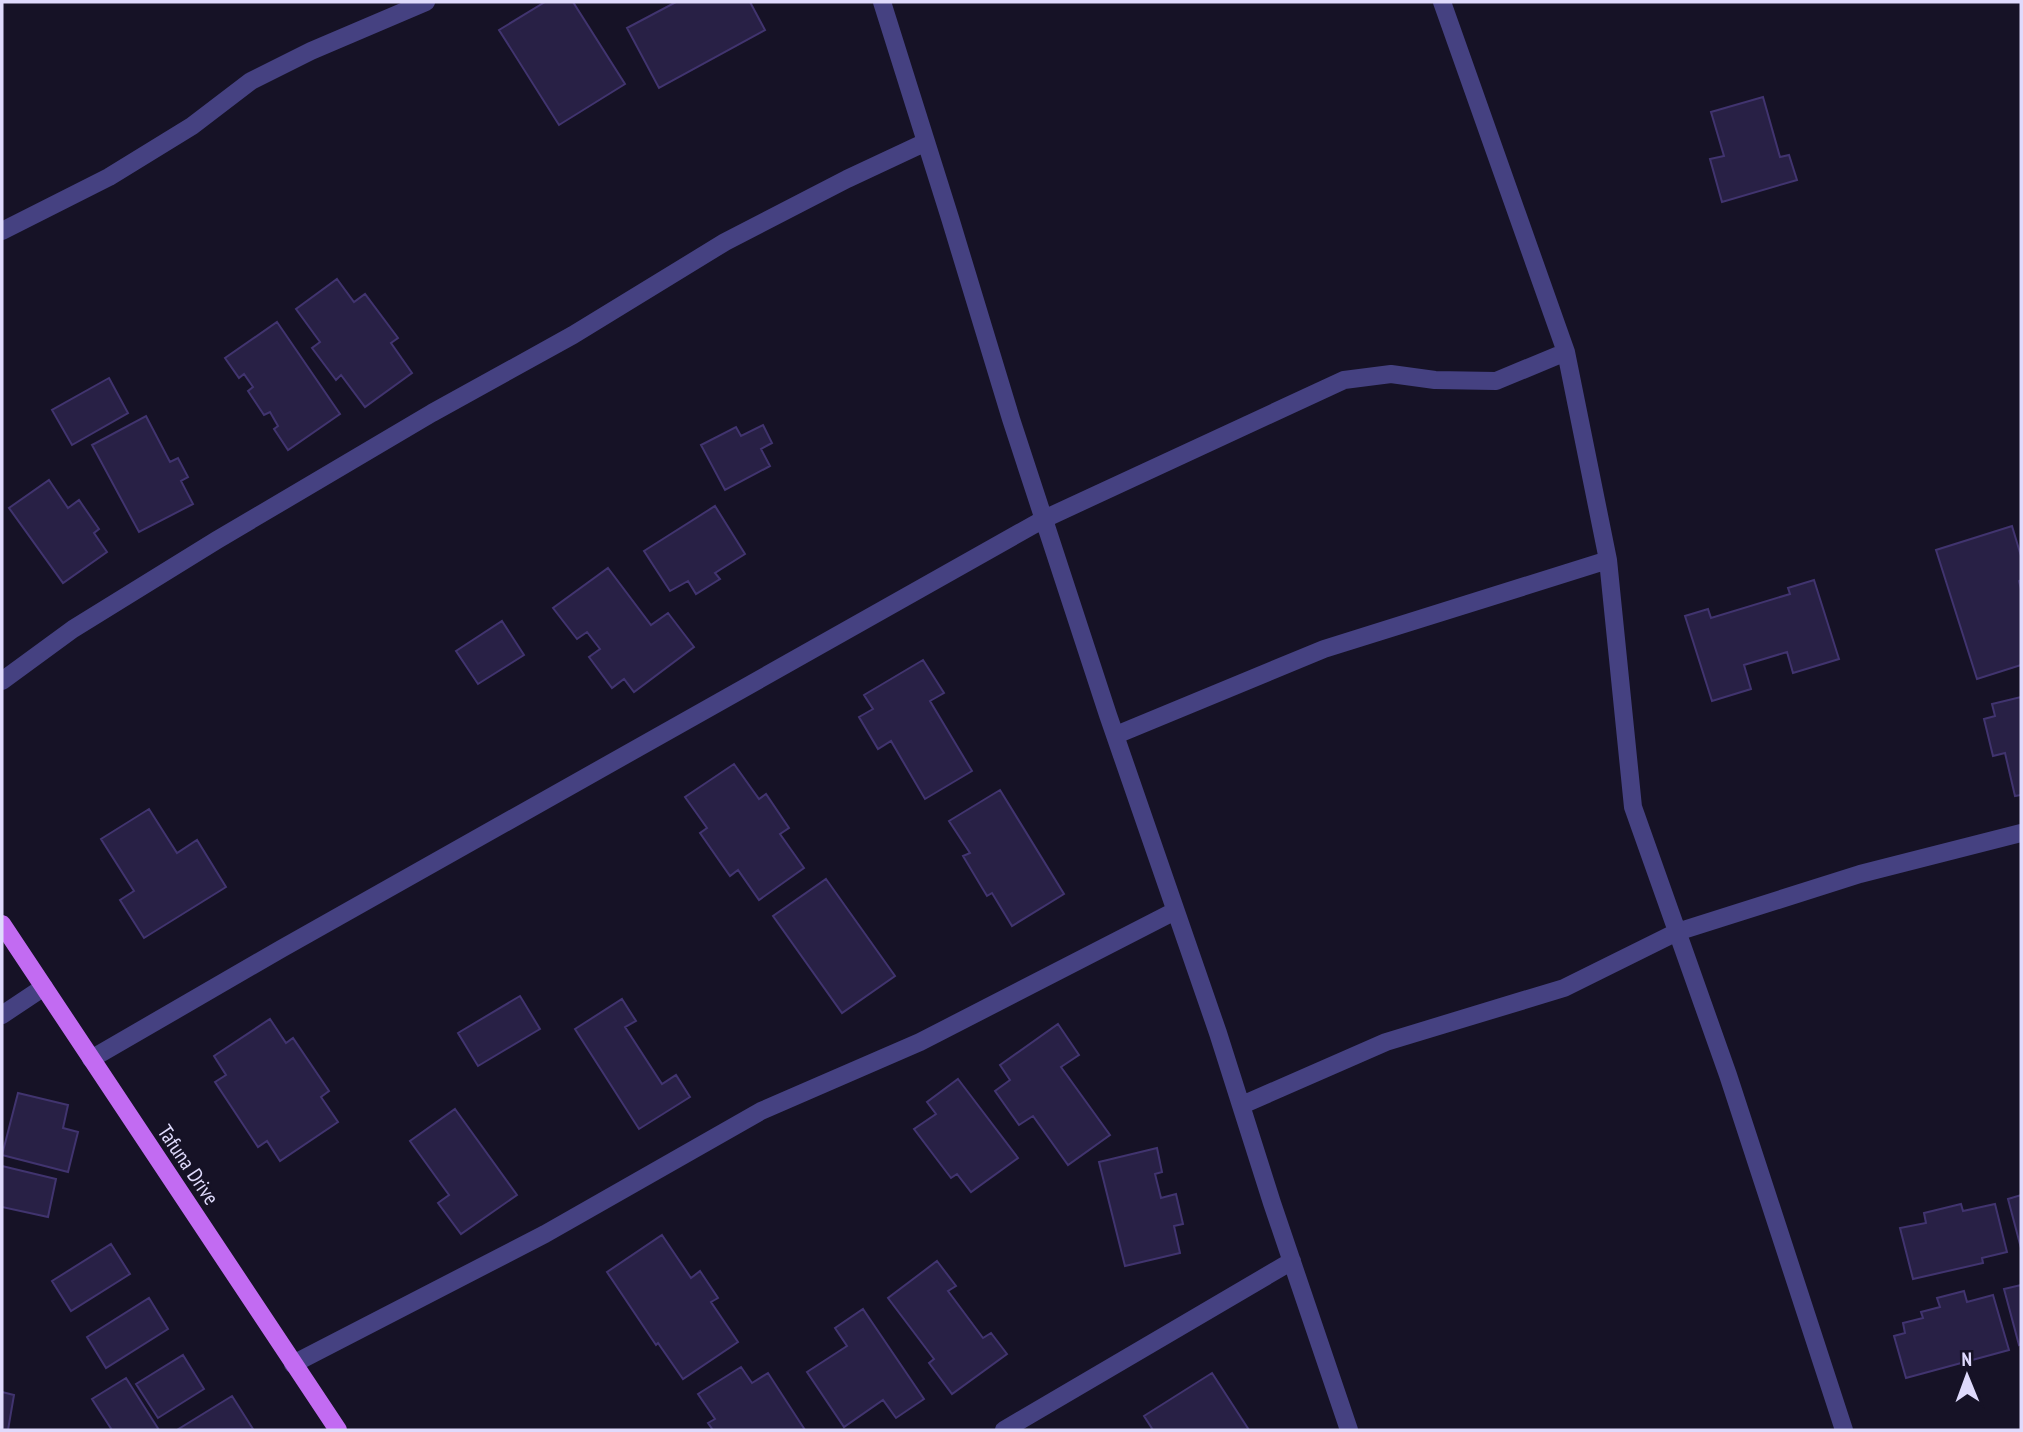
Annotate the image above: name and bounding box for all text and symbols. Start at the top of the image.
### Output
street label: Tafuna Drive [152,1120,225,1210]
north arrow [1932,1341,2002,1411]
text: N [1961,1347,1972,1371]

